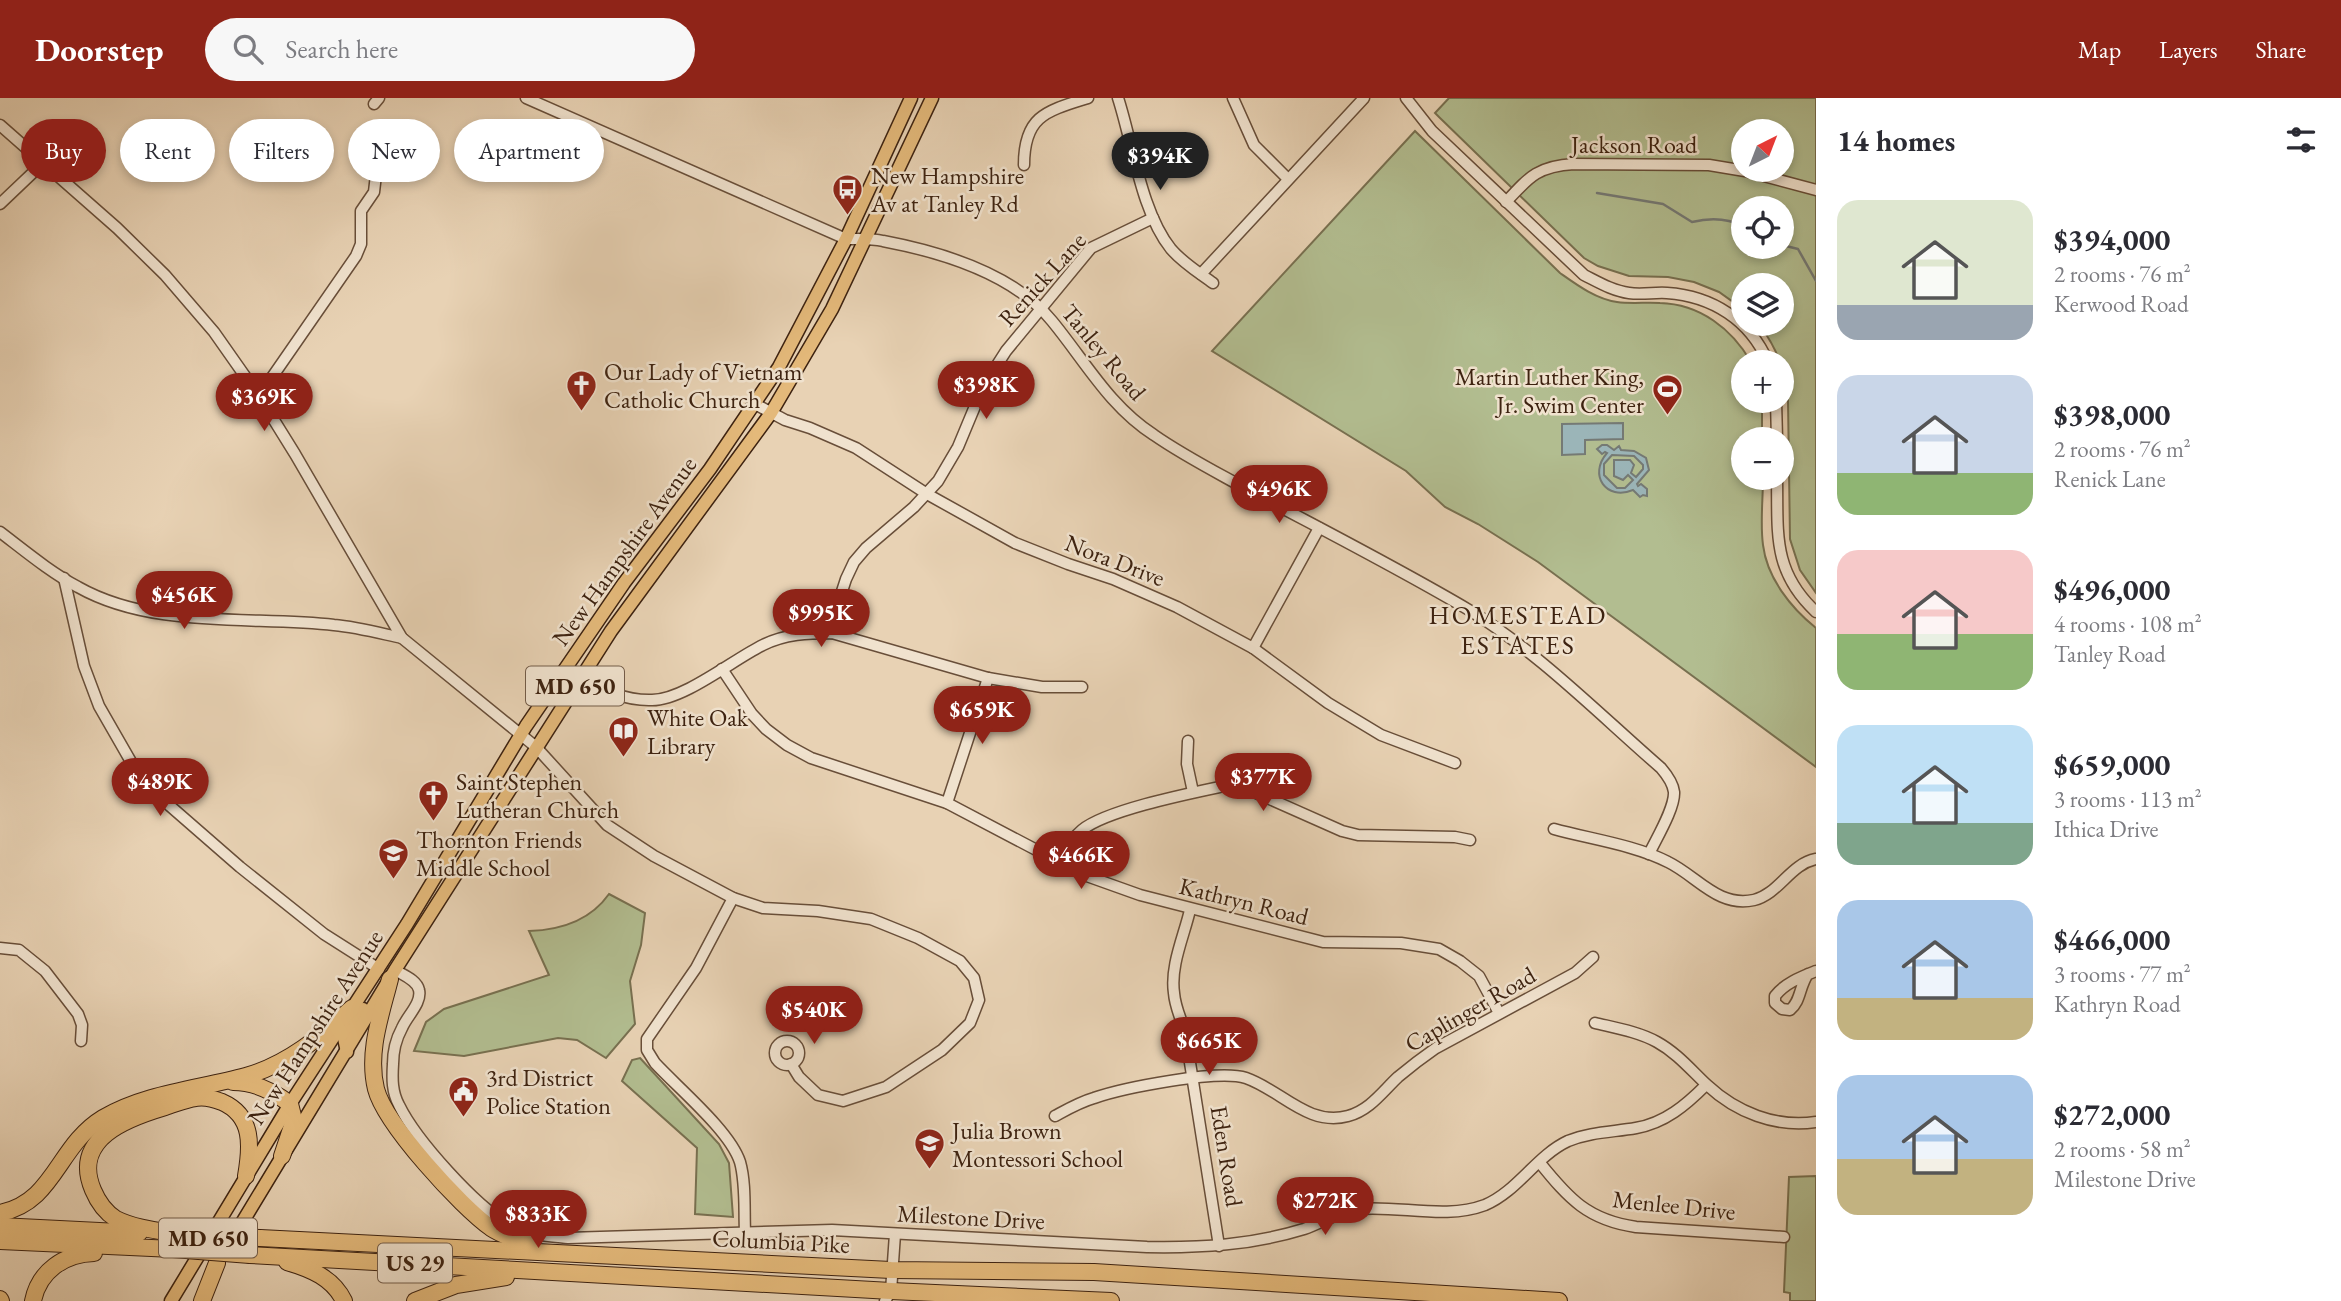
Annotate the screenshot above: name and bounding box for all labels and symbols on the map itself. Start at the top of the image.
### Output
north arrow [1731,119,1794,182]
street label: Jackson Road [1569,129,1698,160]
pin: $394K [1111,132,1209,192]
place label: New Hampshire Av at Tanley Rd [870,160,1024,219]
bus stop icon: New Hampshire Av at Tanley Rd [831,172,865,216]
street label: Renick Lane [992,225,1092,333]
street label: Tanley Road [1055,297,1154,407]
place label: Our Lady of Vietnam Catholic Church [604,356,803,415]
place label: Martin Luther King, Jr. Swim Center [1455,361,1644,420]
pin: $398K [937,362,1035,421]
church icon: Our Lady of Vietnam Catholic Church [564,368,598,412]
sports icon: Martin Luther King, Jr. Swim Center [1650,373,1684,417]
pin: $369K [215,374,313,433]
street label: New Hampshire Avenue [545,450,703,652]
pin: $496K [1230,466,1328,525]
street label: Nora Drive [1061,527,1169,593]
pin: $456K [135,572,233,631]
pin: $995K [772,589,870,649]
district label: HOMESTEAD ESTATES [1429,598,1607,662]
road number: MD 650 [526,666,624,706]
pin: $659K [933,686,1031,746]
place label: White Oak Library [647,702,749,761]
library icon: White Oak Library [607,714,641,758]
pin: $377K [1214,754,1312,813]
pin: $489K [111,758,209,818]
place label: Saint Stephen Lutheran Church [456,766,619,825]
church icon: Saint Stephen Lutheran Church [416,778,450,822]
place label: Thornton Friends Middle School [416,824,582,883]
pin: $466K [1032,832,1130,891]
school or university icon: Thornton Friends Middle School [376,836,410,880]
street label: Kathryn Road [1176,870,1313,932]
street label: New Hampshire Avenue [240,923,390,1131]
street label: Caplinger Road [1399,959,1542,1059]
pin: $540K [765,986,863,1046]
pin: $665K [1160,1018,1258,1077]
place label: 3rd District Police Station [486,1062,611,1121]
public building icon: 3rd District Police Station [446,1074,480,1118]
street label: Eden Road [1204,1103,1250,1210]
place label: Julia Brown Montessori School [950,1115,1123,1174]
school or university icon: Julia Brown Montessori School [912,1127,946,1171]
pin: $272K [1276,1178,1374,1237]
street label: Menlee Drive [1611,1183,1737,1227]
pin: $833K [489,1190,587,1250]
street label: Milestone Drive [896,1198,1046,1236]
road number: MD 650 [159,1218,257,1258]
street label: Columbia Pike [711,1222,851,1260]
road number: US 29 [378,1244,452,1282]

